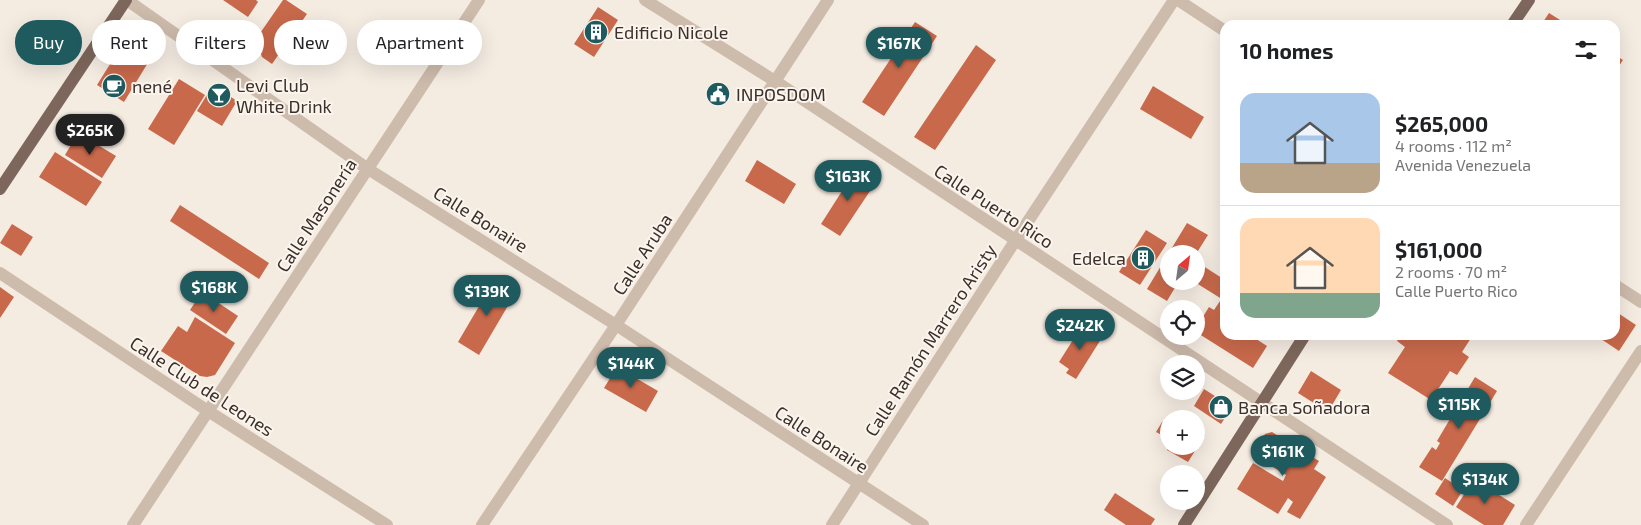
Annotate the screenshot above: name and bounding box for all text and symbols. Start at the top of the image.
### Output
building icon: Edificio Nicole [583,19,609,45]
chip: Buy [15,20,82,65]
chip: Rent [92,20,166,65]
chip: Filters [176,20,264,65]
chip: New [274,20,347,65]
chip: Apartment [357,20,482,65]
place label: Edificio Nicole [614,21,728,43]
pin: $167K [864,27,934,69]
text: $167K [877,33,921,52]
icon: filters [1572,36,1600,64]
text: 10 homes [1240,38,1333,63]
cafe icon: nené [101,73,127,99]
place label: Levi Club White Drink [236,74,332,117]
place label: nené [132,75,172,97]
public building icon: INPOSDOM [705,81,731,107]
bar icon: Levi Club White Drink [206,82,232,108]
place label: INPOSDOM [736,83,826,105]
text: $265,000 [1395,111,1488,136]
icon: home [1280,113,1340,173]
pin: $265K [55,114,125,156]
text: $265K [67,120,114,139]
text: 4 rooms · 112 m² [1395,136,1512,155]
street label: Calle Masonería [271,154,361,276]
text: Avenida Venezuela [1395,155,1531,174]
street label: Calle Puerto Rico [930,159,1058,253]
pin: $163K [813,160,883,202]
text: $163K [826,166,870,185]
street label: Calle Bonaire [430,181,532,257]
street label: Calle Aruba [607,209,677,299]
text: $161,000 [1395,237,1483,262]
icon: home [1280,238,1340,298]
street label: Calle Ramón Marrero Aristy [860,239,1001,440]
building icon: Edelca [1130,245,1156,271]
north arrow [1160,245,1205,290]
map controls [1160,245,1205,510]
place label: Edelca [1072,247,1126,269]
text: 2 rooms · 70 m² [1395,262,1507,281]
pin: $168K [179,270,249,313]
pin: $139K [452,274,522,317]
text: $168K [191,277,237,296]
text: $139K [465,281,509,300]
text: Calle Puerto Rico [1395,281,1518,300]
button: locate [1160,300,1205,345]
pin: $242K [1045,308,1115,351]
text: $242K [1056,315,1104,334]
street label: Calle Club de Leones [126,331,278,441]
pin: $144K [596,346,666,389]
text: $144K [608,353,654,372]
button: layers [1160,355,1205,400]
pin: $115K [1424,388,1494,430]
shop icon: Banca Soñadora [1208,394,1234,420]
text: $115K [1438,394,1480,413]
place label: Banca Soñadora [1238,396,1371,418]
street label: Calle Bonaire [771,401,873,477]
button: + [1160,410,1205,455]
pin: $161K [1248,434,1318,477]
text: $161K [1262,441,1304,460]
pin: $134K [1450,462,1520,505]
button: − [1160,465,1205,510]
text: $134K [1462,469,1508,488]

